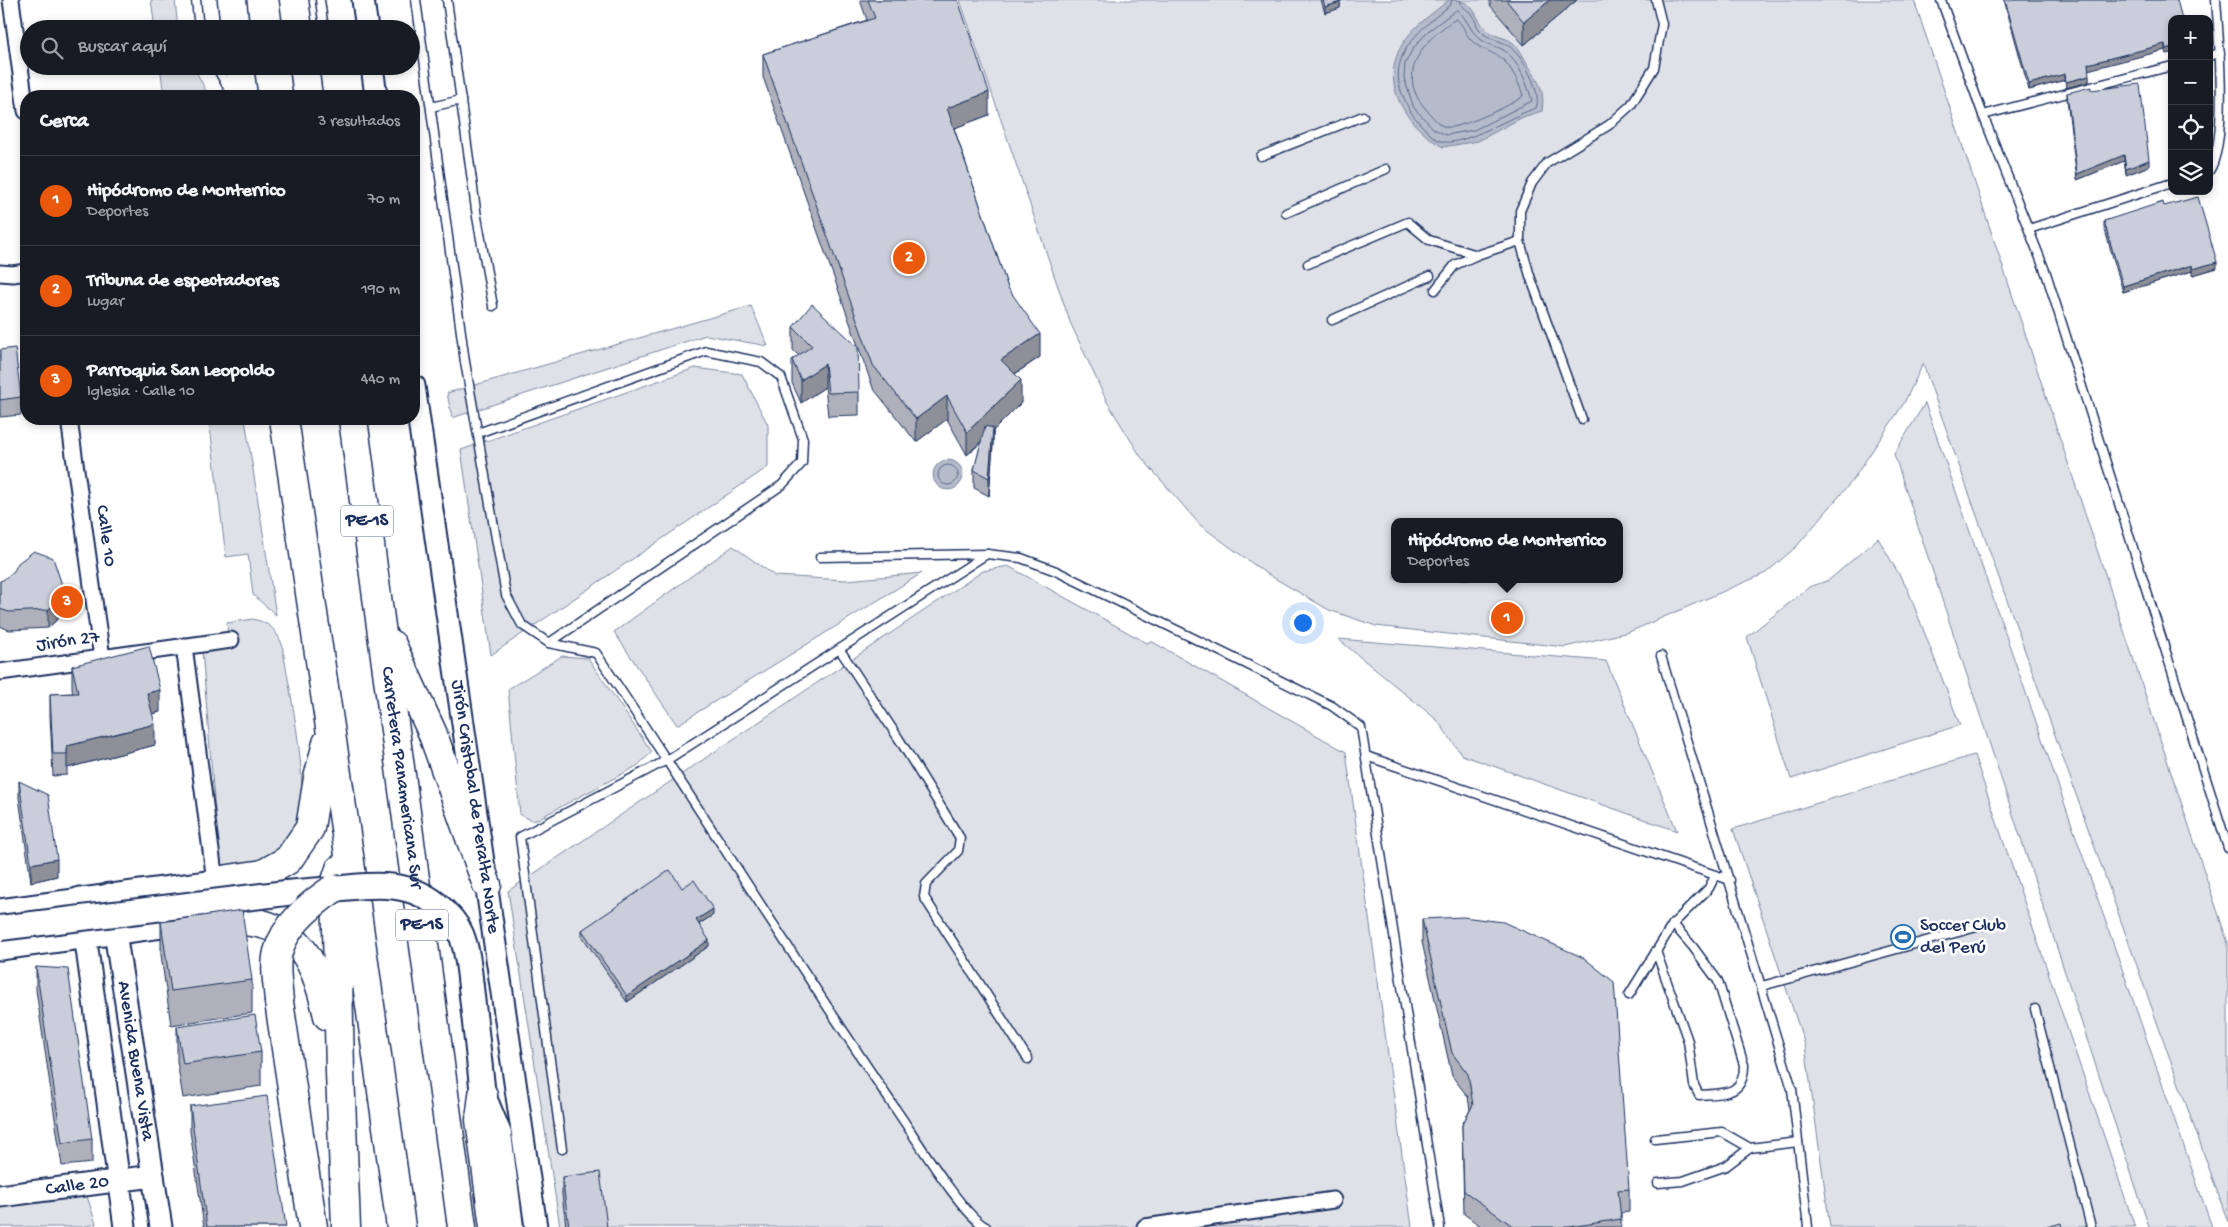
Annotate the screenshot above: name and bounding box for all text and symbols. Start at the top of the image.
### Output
map controls [2168,15,2213,195]
button: + [2168,15,2213,60]
search box [20,20,420,75]
icon: search [38,34,66,62]
text: Buscar aquí [78,36,167,59]
button: − [2168,60,2213,105]
button: locate [2168,105,2213,150]
text: Cerca [40,110,88,135]
text: 3 resultados [318,113,400,132]
button: layers [2168,150,2213,195]
text: Hipódromo de Monterrico [87,180,286,203]
text: 1 [53,191,59,210]
text: 70 m [367,191,400,210]
text: Deportes [87,203,148,222]
pin: 2 [893,239,925,277]
text: Tribuna de espectadores [87,270,279,293]
text: 2 [52,281,60,300]
text: 190 m [361,281,400,300]
text: Lugar [87,293,124,312]
text: Parroquia San Leopoldo [87,360,275,383]
text: 3 [52,371,60,390]
text: 440 m [361,371,400,390]
text: Iglesia · Calle 10 [87,383,195,402]
street label: Calle 10 [89,504,121,568]
road number: PE-1S [341,506,393,536]
popup [1391,518,1623,583]
text: Hipódromo de Monterrico [1408,530,1606,553]
text: Deportes [1408,553,1469,572]
pin: 3 [51,583,83,621]
pin: 1 [1491,599,1523,637]
your location [1290,610,1316,636]
street label: Jirón 27 [35,626,102,658]
street label: Carretera Panamericana Sur [375,665,428,893]
street label: Jirón Cristobal de Peralta Norte [445,678,505,935]
road number: PE-1S [396,910,448,940]
place label: Soccer Club del Perú [1920,915,2006,960]
sports icon: Soccer Club del Perú [1890,924,1916,950]
street label: Avenida Buena Vista [111,979,159,1144]
street label: Calle 20 [44,1170,111,1201]

